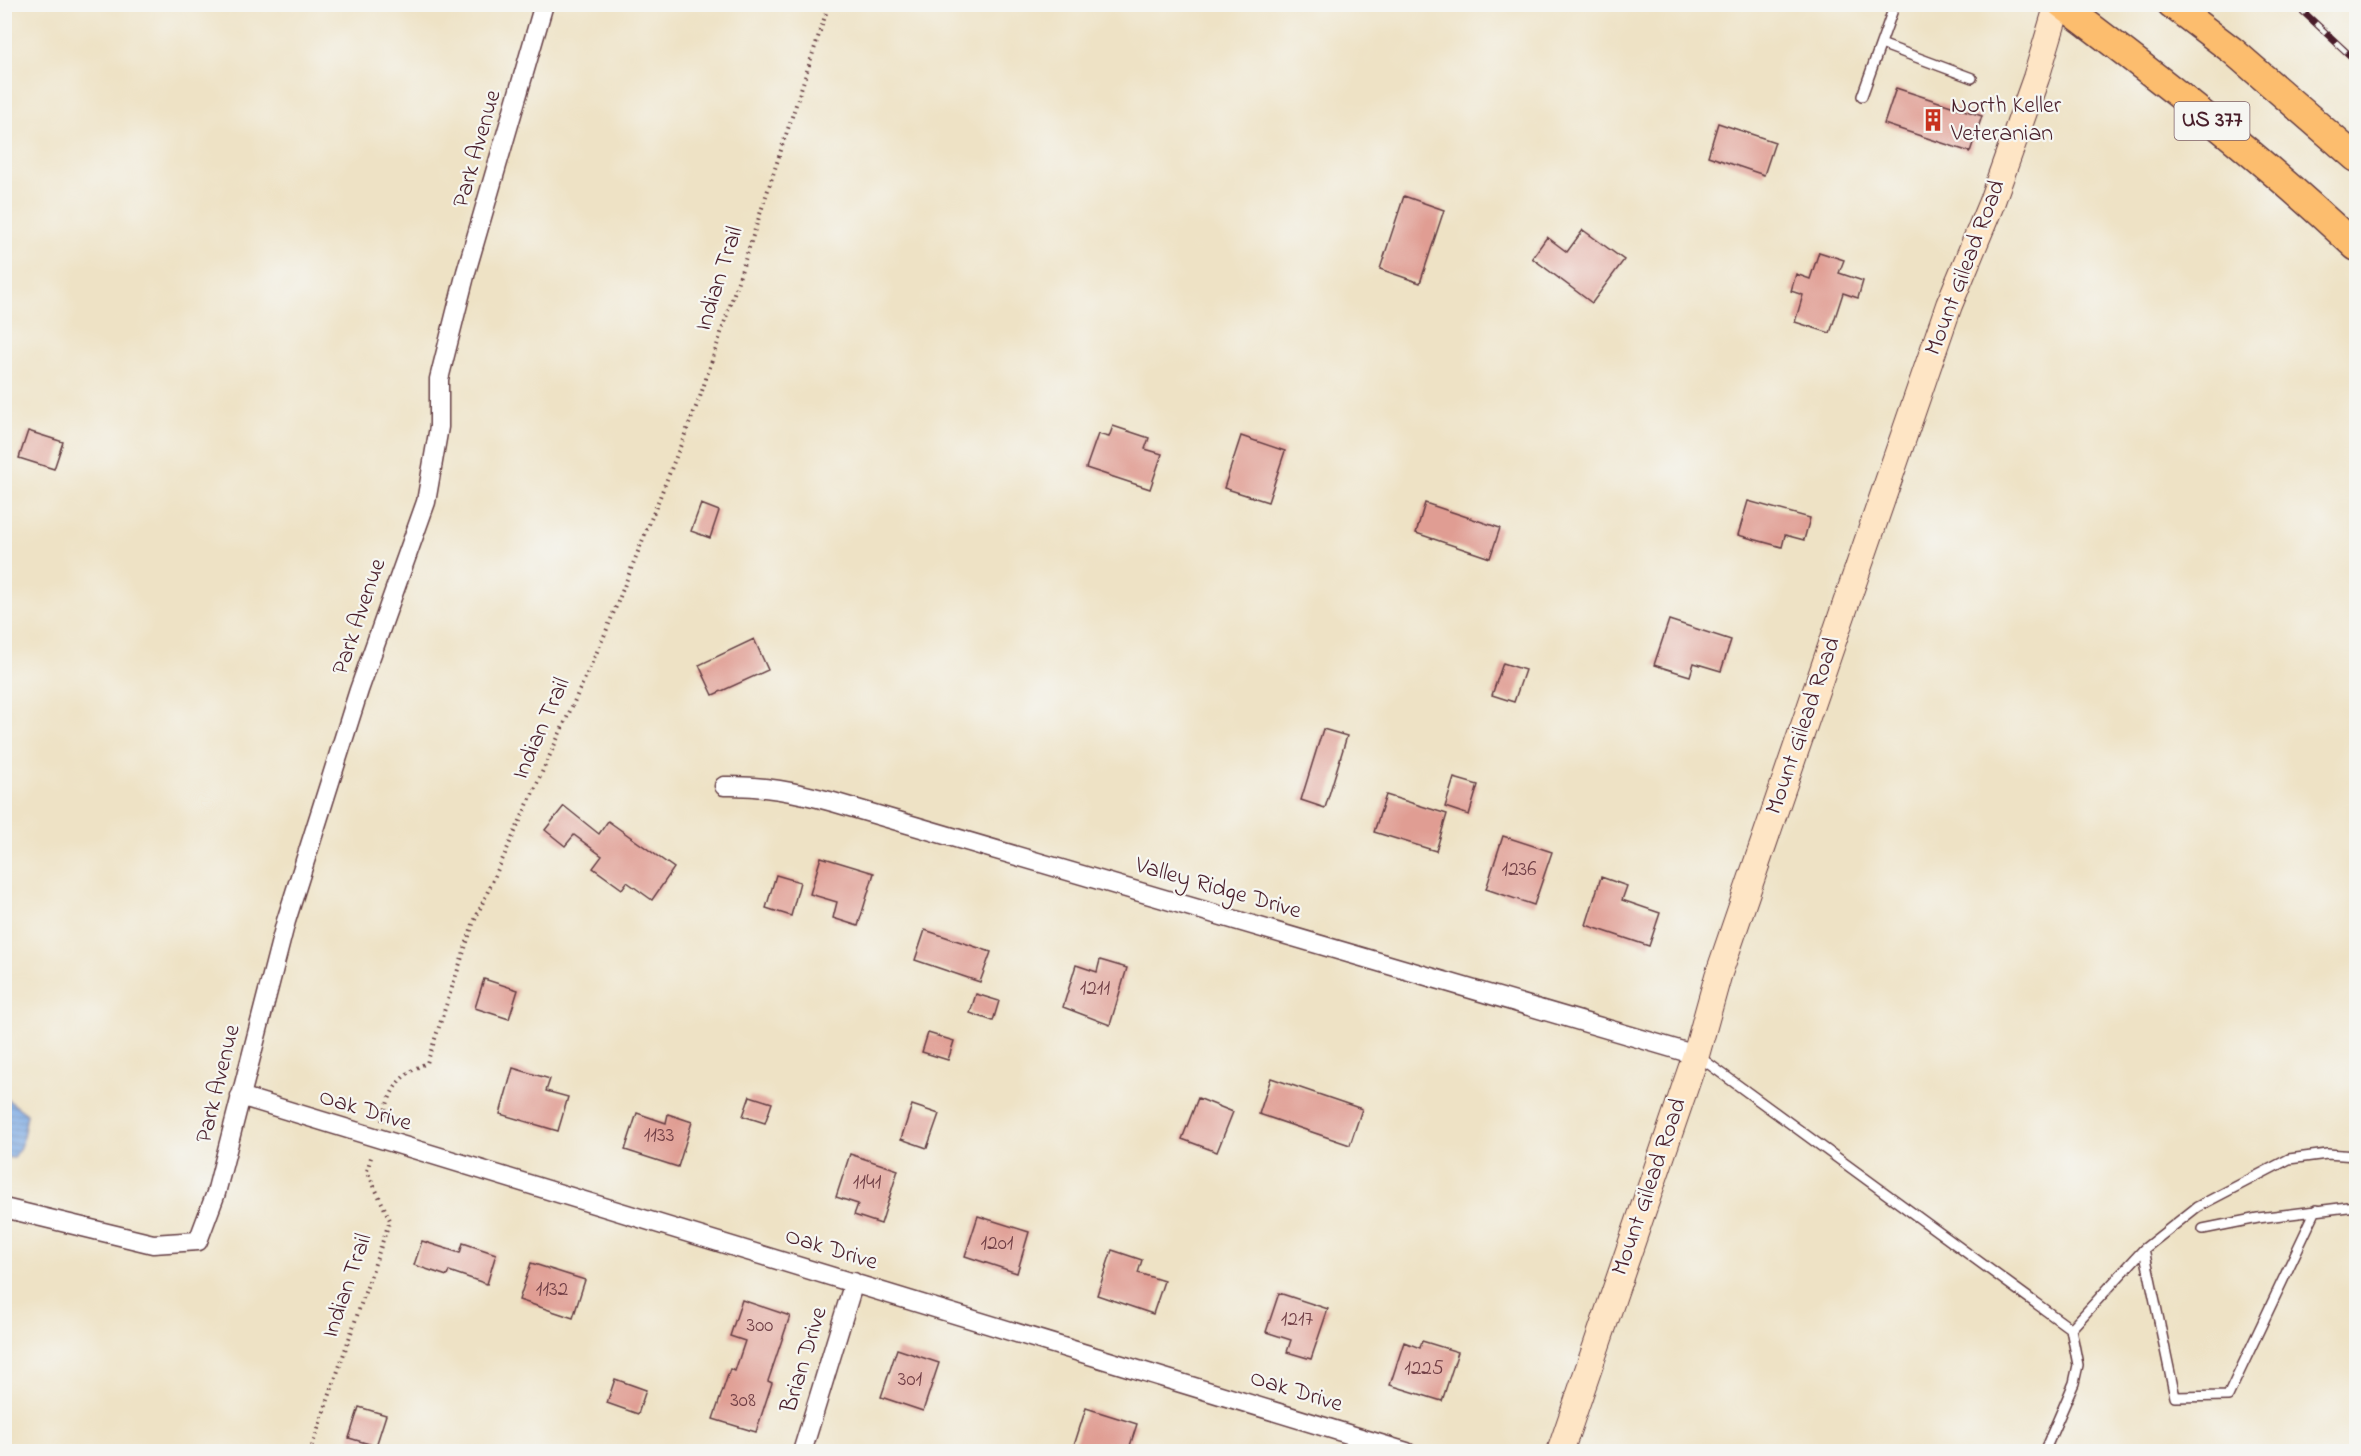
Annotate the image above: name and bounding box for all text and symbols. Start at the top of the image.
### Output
street label: Park Avenue [444,86,512,212]
place label: North Keller Veteranian [1950,89,2062,152]
road number: US 377 [2174,102,2250,140]
building icon: North Keller Veteranian [1920,107,1946,133]
street label: Mount Gilead Road [1916,175,2016,361]
street label: Indian Trail [687,222,753,336]
street label: Park Avenue [324,554,396,680]
street label: Mount Gilead Road [1757,632,1851,819]
street label: Indian Trail [504,672,580,786]
street label: Valley Ridge Drive [1130,848,1305,930]
house number: 1236 [1501,855,1537,885]
house number: 1211 [1080,974,1111,1004]
street label: Park Avenue [187,1021,251,1147]
street label: Oak Drive [314,1080,416,1142]
street label: Mount Gilead Road [1603,1093,1697,1280]
house number: 1133 [644,1121,674,1151]
house number: 1141 [853,1168,882,1198]
street label: Oak Drive [780,1219,882,1281]
street label: Indian Trail [314,1229,382,1343]
house number: 1201 [981,1229,1014,1259]
house number: 1132 [536,1275,568,1305]
street label: Brian Drive [772,1303,838,1418]
house number: 1217 [1281,1305,1314,1335]
house number: 300 [747,1311,773,1341]
house number: 1225 [1404,1354,1444,1384]
street label: Oak Drive [1245,1361,1347,1423]
house number: 301 [898,1365,923,1395]
house number: 308 [730,1386,756,1416]

